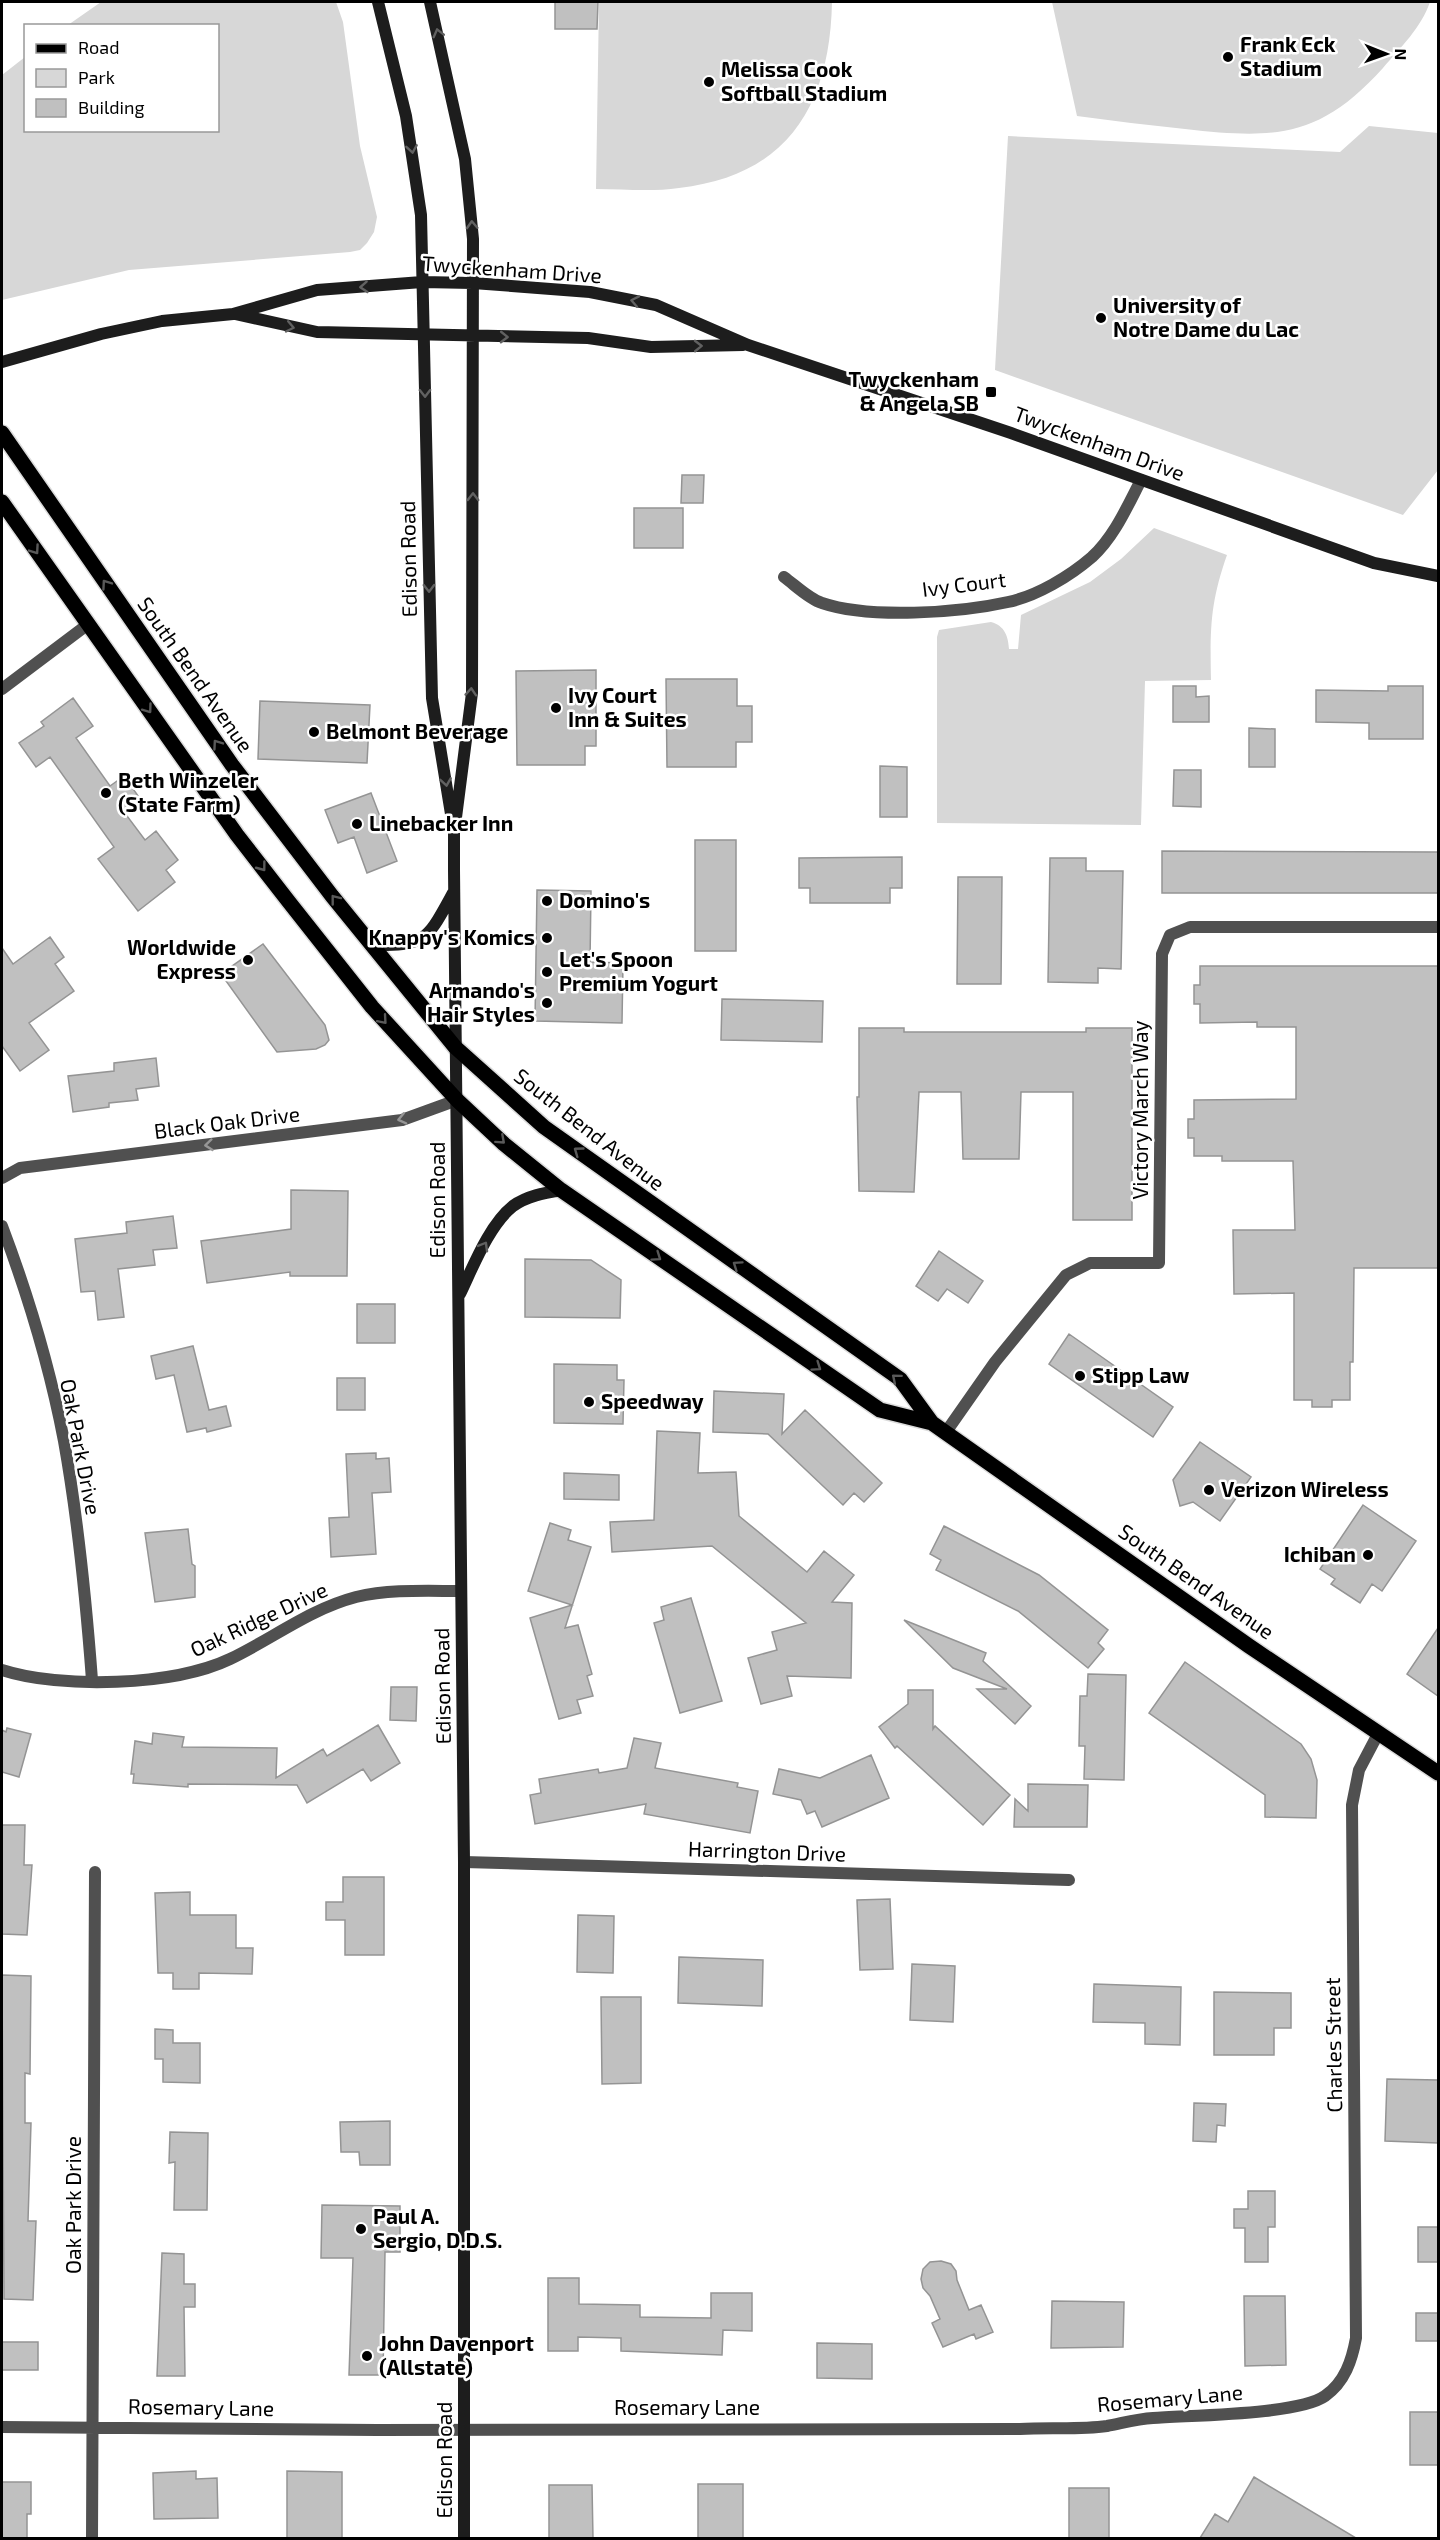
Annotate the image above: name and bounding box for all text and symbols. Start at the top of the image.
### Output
legend [24,24,219,132]
north arrow [1356,24,1416,84]
one-way arrow [433,28,445,39]
place label: Frank Eck Stadium [1240,31,1336,80]
text: Road [78,36,119,58]
text: N [1392,48,1411,60]
marker: Frank Eck Stadium [1221,50,1235,64]
place label: Melissa Cook Softball Stadium [721,56,887,105]
text: Park [78,66,115,88]
marker: Melissa Cook Softball Stadium [702,75,716,89]
text: Building [78,96,145,118]
one-way arrow [405,143,418,153]
one-way arrow [466,220,479,229]
street label: Twyckenham Drive [422,250,603,287]
one-way arrow [359,280,368,293]
place label: University of Notre Dame du Lac [1113,292,1299,341]
one-way arrow [630,295,640,308]
marker: University of Notre Dame du Lac [1094,311,1108,325]
one-way arrow [285,319,295,332]
one-way arrow [499,330,508,343]
one-way arrow [694,340,703,352]
place label: Twyckenham & Angela SB [848,366,979,415]
marker: Twyckenham & Angela SB [984,385,998,399]
one-way arrow [419,388,431,397]
street label: Twyckenham Drive [1011,400,1188,485]
one-way arrow [467,493,479,502]
street label: Edison Road [394,500,421,618]
one-way arrow [28,543,39,554]
street label: Ivy Court [920,566,1007,601]
one-way arrow [102,579,113,590]
one-way arrow [423,583,436,592]
street label: South Bend Avenue [133,592,259,757]
place label: Ivy Court Inn & Suites [568,682,687,731]
one-way arrow [465,687,478,696]
marker: Ivy Court Inn & Suites [549,701,563,715]
one-way arrow [141,702,152,713]
place label: Belmont Beverage [326,718,509,743]
marker: Belmont Beverage [307,725,321,739]
one-way arrow [213,739,224,750]
place label: Beth Winzeler (State Farm) [118,767,258,816]
one-way arrow [439,777,451,786]
marker: Beth Winzeler (State Farm) [99,786,113,800]
place label: Linebacker Inn [369,810,513,835]
marker: Linebacker Inn [350,817,364,831]
one-way arrow [255,860,266,871]
place label: Domino's [559,887,650,912]
marker: Domino's [540,894,554,908]
one-way arrow [331,895,342,906]
place label: Knappy's Komics [369,924,535,950]
marker: Knappy's Komics [540,931,554,945]
place label: Worldwide Express [127,934,236,983]
place label: Let's Spoon Premium Yogurt [559,946,718,995]
marker: Worldwide Express [241,953,255,967]
marker: Let's Spoon Premium Yogurt [540,965,554,979]
place label: Armando's Hair Styles [427,977,535,1027]
marker: Armando's Hair Styles [540,996,554,1010]
one-way arrow [376,1013,387,1024]
street label: Victory March Way [1127,1020,1152,1200]
street label: South Bend Avenue [510,1062,670,1195]
street label: Black Oak Drive [152,1100,301,1143]
one-way arrow [397,1112,407,1125]
one-way arrow [494,1133,504,1144]
one-way arrow [204,1138,214,1151]
street label: Edison Road [424,1142,449,1258]
one-way arrow [574,1147,585,1158]
one-way arrow [477,1241,488,1252]
one-way arrow [650,1250,661,1261]
one-way arrow [732,1261,743,1272]
one-way arrow [811,1360,822,1371]
place label: Stipp Law [1092,1362,1190,1387]
marker: Stipp Law [1073,1369,1087,1383]
one-way arrow [892,1374,903,1385]
street label: Oak Park Drive [56,1377,107,1517]
place label: Speedway [601,1388,704,1414]
marker: Speedway [582,1395,596,1409]
place label: Verizon Wireless [1221,1476,1389,1501]
marker: Verizon Wireless [1202,1483,1216,1497]
street label: South Bend Avenue [1114,1518,1279,1644]
place label: Ichiban [1284,1541,1356,1566]
marker: Ichiban [1361,1548,1375,1562]
street label: Oak Ridge Drive [186,1576,331,1661]
street label: Edison Road [428,1627,455,1745]
street label: Harrington Drive [688,1835,847,1866]
street label: Charles Street [1319,1977,1346,2113]
street label: Oak Park Drive [60,2136,85,2274]
place label: Paul A. Sergio, D.D.S. [373,2203,502,2252]
marker: Paul A. Sergio, D.D.S. [354,2222,368,2236]
place label: John Davenport (Allstate) [379,2330,534,2379]
marker: John Davenport (Allstate) [360,2349,374,2363]
street label: Rosemary Lane [1096,2379,1244,2416]
street label: Rosemary Lane [128,2393,274,2420]
street label: Rosemary Lane [614,2394,760,2419]
street label: Edison Road [431,2402,456,2518]

